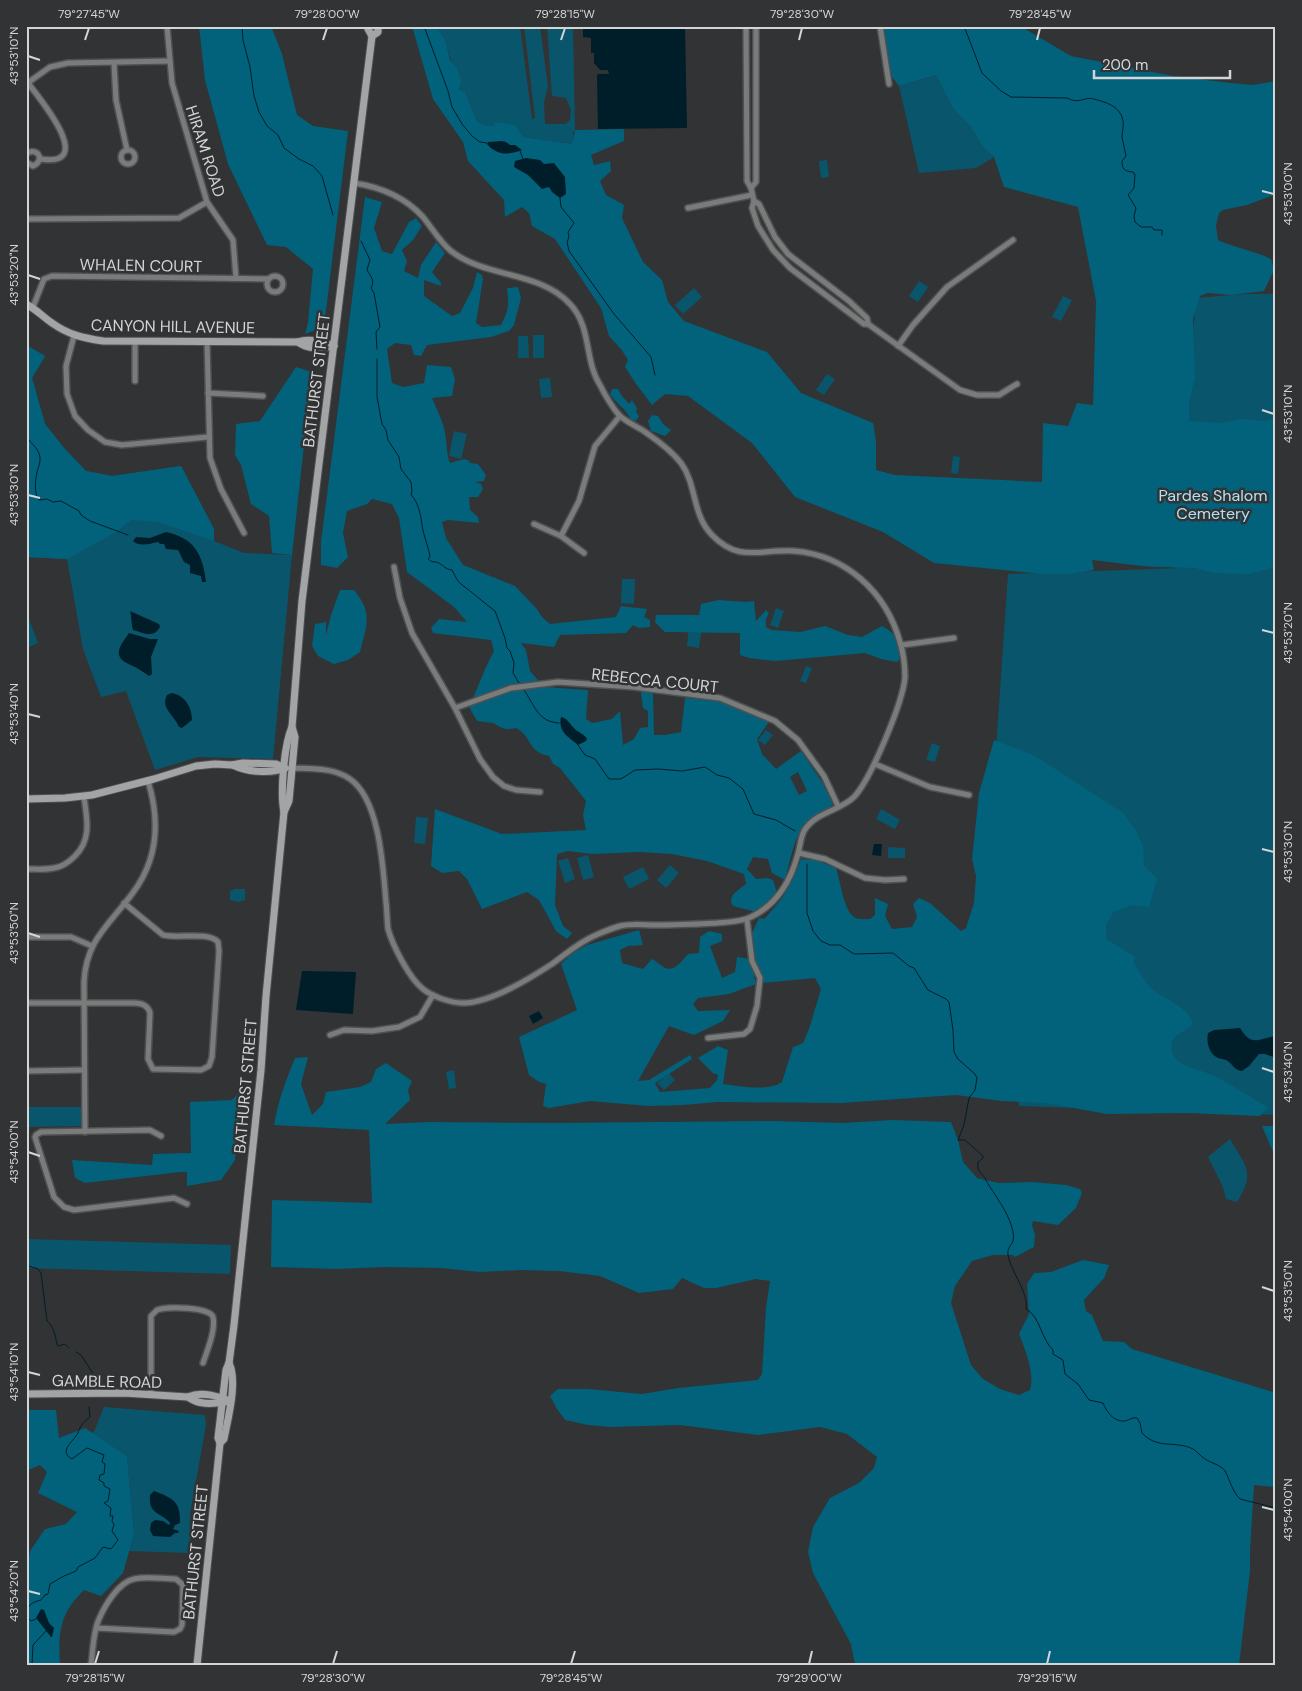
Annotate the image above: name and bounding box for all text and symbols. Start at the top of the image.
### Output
text: 79°27'45"W [58,6,120,22]
text: 79°28'00"W [294,6,360,22]
text: 79°28'15"W [535,6,595,22]
text: 79°28'30"W [770,6,834,22]
text: 79°28'45"W [1009,6,1072,22]
text: 43°53'10"N [6,27,22,85]
scale bar [1094,48,1231,80]
text: 200 m [1102,55,1148,75]
street label: HIRAM ROAD [181,103,230,200]
text: 43°53'00"N [1280,162,1296,226]
text: 43°53'20"N [6,244,22,306]
street label: WHALEN COURT [80,254,202,277]
street label: BATHURST STREET [298,312,335,449]
street label: CANYON HILL AVENUE [91,315,255,338]
text: 43°53'10"N [1280,385,1296,443]
text: 43°53'30"N [6,464,22,526]
park label: Pardes Shalom Cemetery [1158,485,1268,524]
text: 43°53'20"N [1280,602,1296,664]
street label: REBECCA COURT [590,663,720,698]
text: 43°53'40"N [6,683,22,745]
text: 43°53'30"N [1280,821,1296,883]
text: 43°53'50"N [6,902,22,964]
street label: BATHURST STREET [229,1018,262,1154]
text: 43°53'40"N [1280,1041,1296,1103]
text: 43°54'00"N [6,1120,22,1184]
text: 43°53'50"N [1280,1260,1296,1322]
text: 43°54'10"N [6,1343,22,1401]
street label: GAMBLE ROAD [52,1370,162,1393]
text: 43°54'00"N [1280,1478,1296,1542]
street label: BATHURST STREET [178,1484,213,1621]
text: 43°54'20"N [6,1560,22,1622]
text: 79°28'15"W [65,1670,125,1686]
text: 79°28'30"W [301,1670,365,1686]
text: 79°28'45"W [540,1670,603,1686]
text: 79°29'00"W [776,1670,842,1686]
text: 79°29'15"W [1017,1670,1077,1686]

